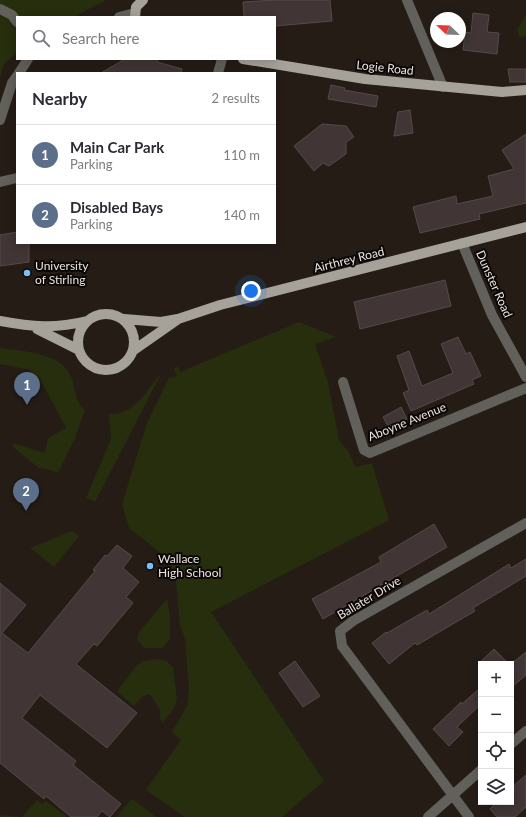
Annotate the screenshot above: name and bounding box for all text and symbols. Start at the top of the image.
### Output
north arrow [430,12,466,48]
search box [16,16,276,60]
icon: search [30,27,52,49]
text: Search here [62,29,139,47]
street label: Logie Road [356,57,415,78]
text: Nearby [32,88,87,109]
text: 2 results [212,90,260,106]
text: Main Car Park [70,138,164,156]
text: 1 [41,147,49,163]
text: 110 m [223,147,260,163]
text: Parking [70,156,113,172]
text: Disabled Bays [70,198,163,216]
text: 2 [41,207,49,223]
text: 140 m [223,207,260,223]
text: Parking [70,216,113,232]
street label: Airthrey Road [312,244,386,276]
street label: Dunster Road [473,248,516,320]
place label: University of Stirling [35,258,89,287]
marker: University of Stirling [22,268,32,278]
your location [241,281,261,301]
pin: 1 [14,372,40,405]
street label: Aboyne Avenue [366,399,448,444]
pin: 2 [13,478,39,511]
place label: Wallace High School [158,551,221,580]
marker: Wallace High School [145,561,155,571]
street label: Ballater Drive [334,573,403,622]
map controls [478,661,514,805]
button: + [478,661,514,697]
button: − [478,697,514,733]
button: locate [478,733,514,769]
button: layers [478,769,514,805]

